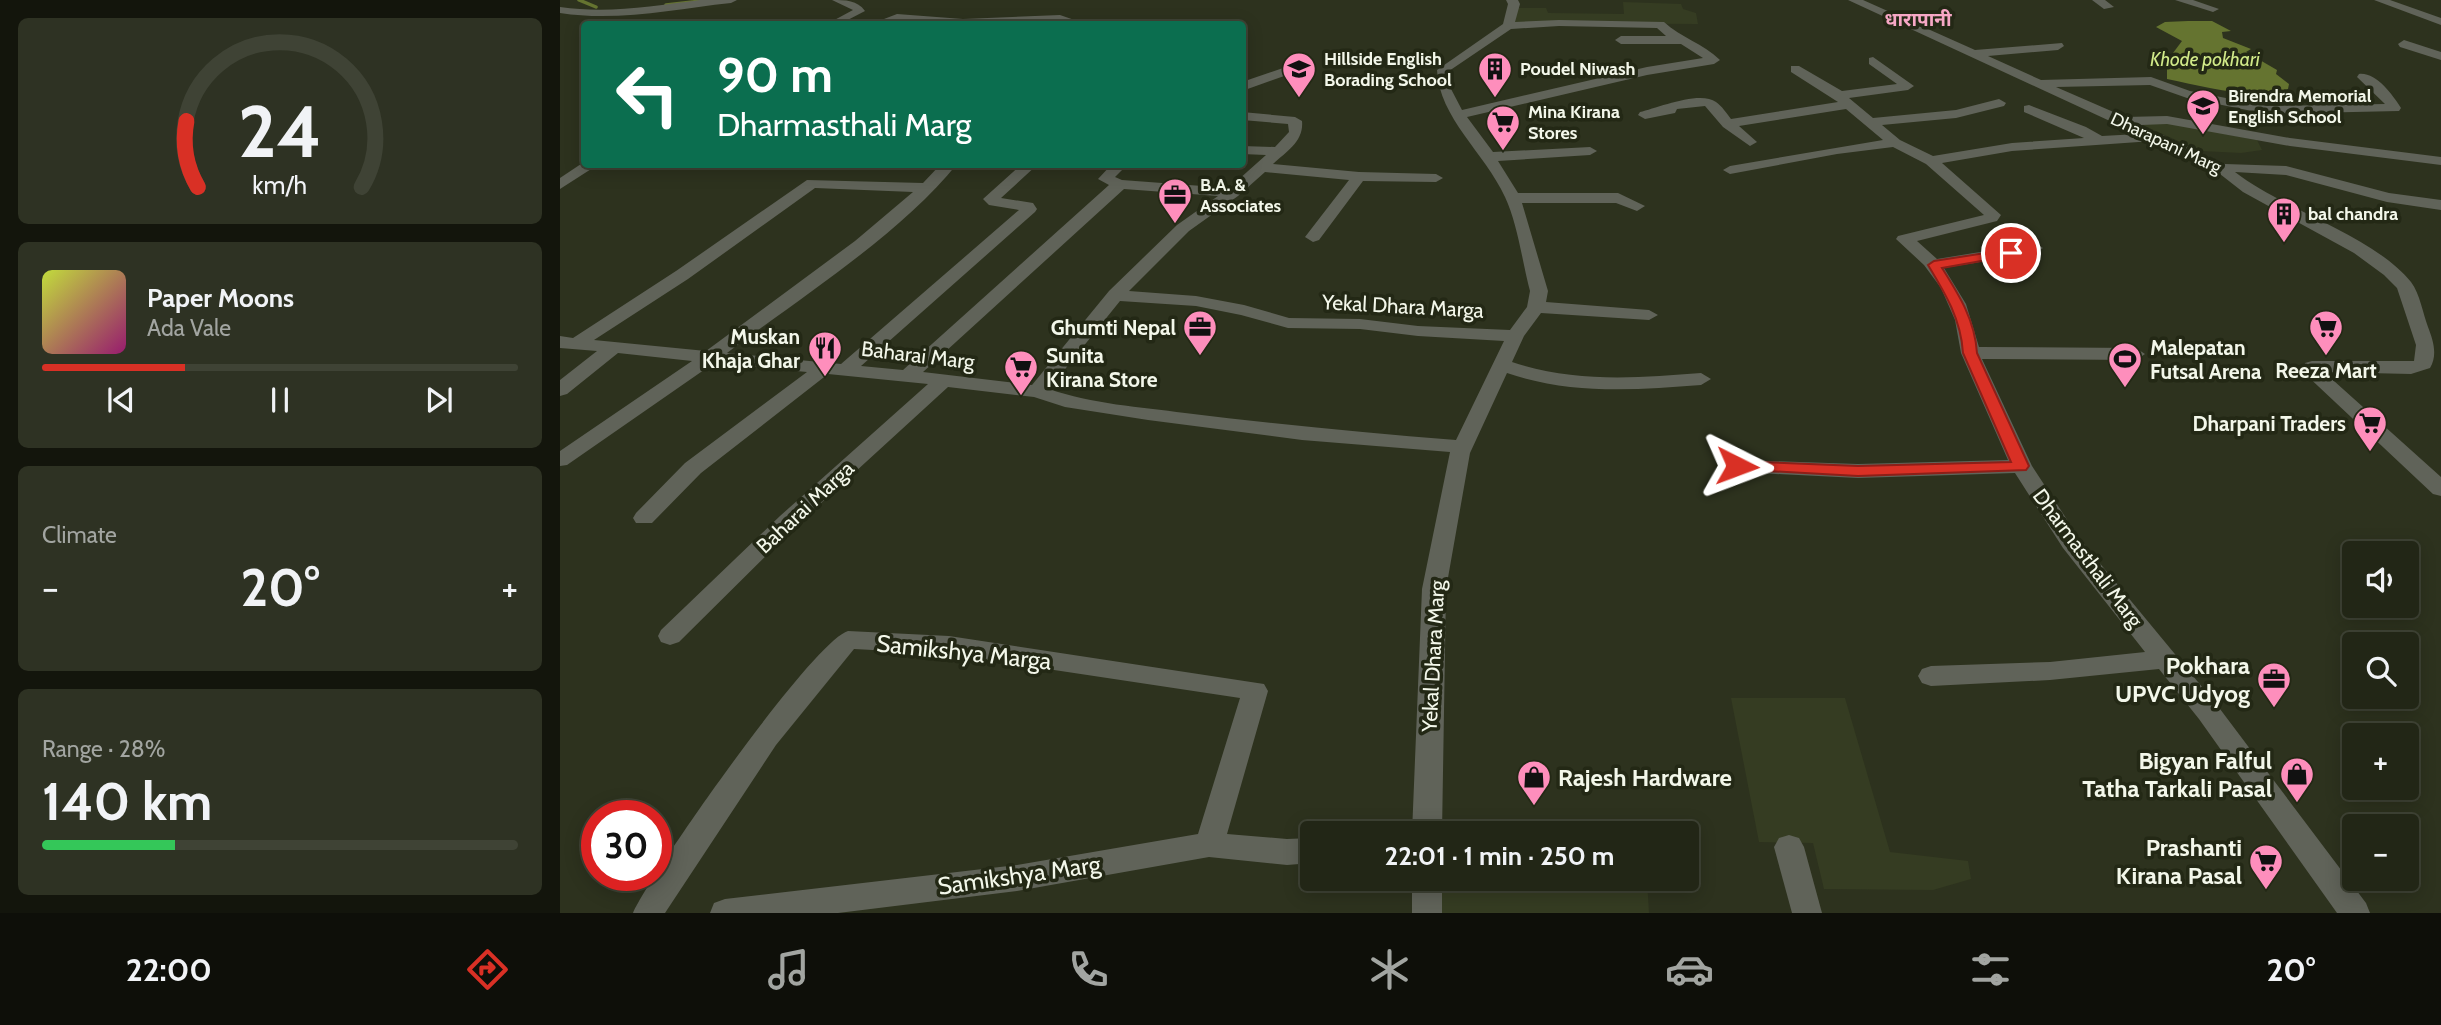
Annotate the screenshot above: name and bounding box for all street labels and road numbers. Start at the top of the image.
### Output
street label: Dharapani Marg [2107,108,2226,179]
street label: Yekal Dhara Marga [1321,289,1484,323]
street label: Baharai Marg [860,336,977,374]
street label: Baharai Marga [751,456,859,558]
street label: Dharmasthali Marg [2028,484,2149,633]
street label: Yekal Dhara Marg [1416,579,1449,733]
street label: Samikshya Marga [875,628,1053,676]
street label: Samikshya Marg [936,849,1103,901]

